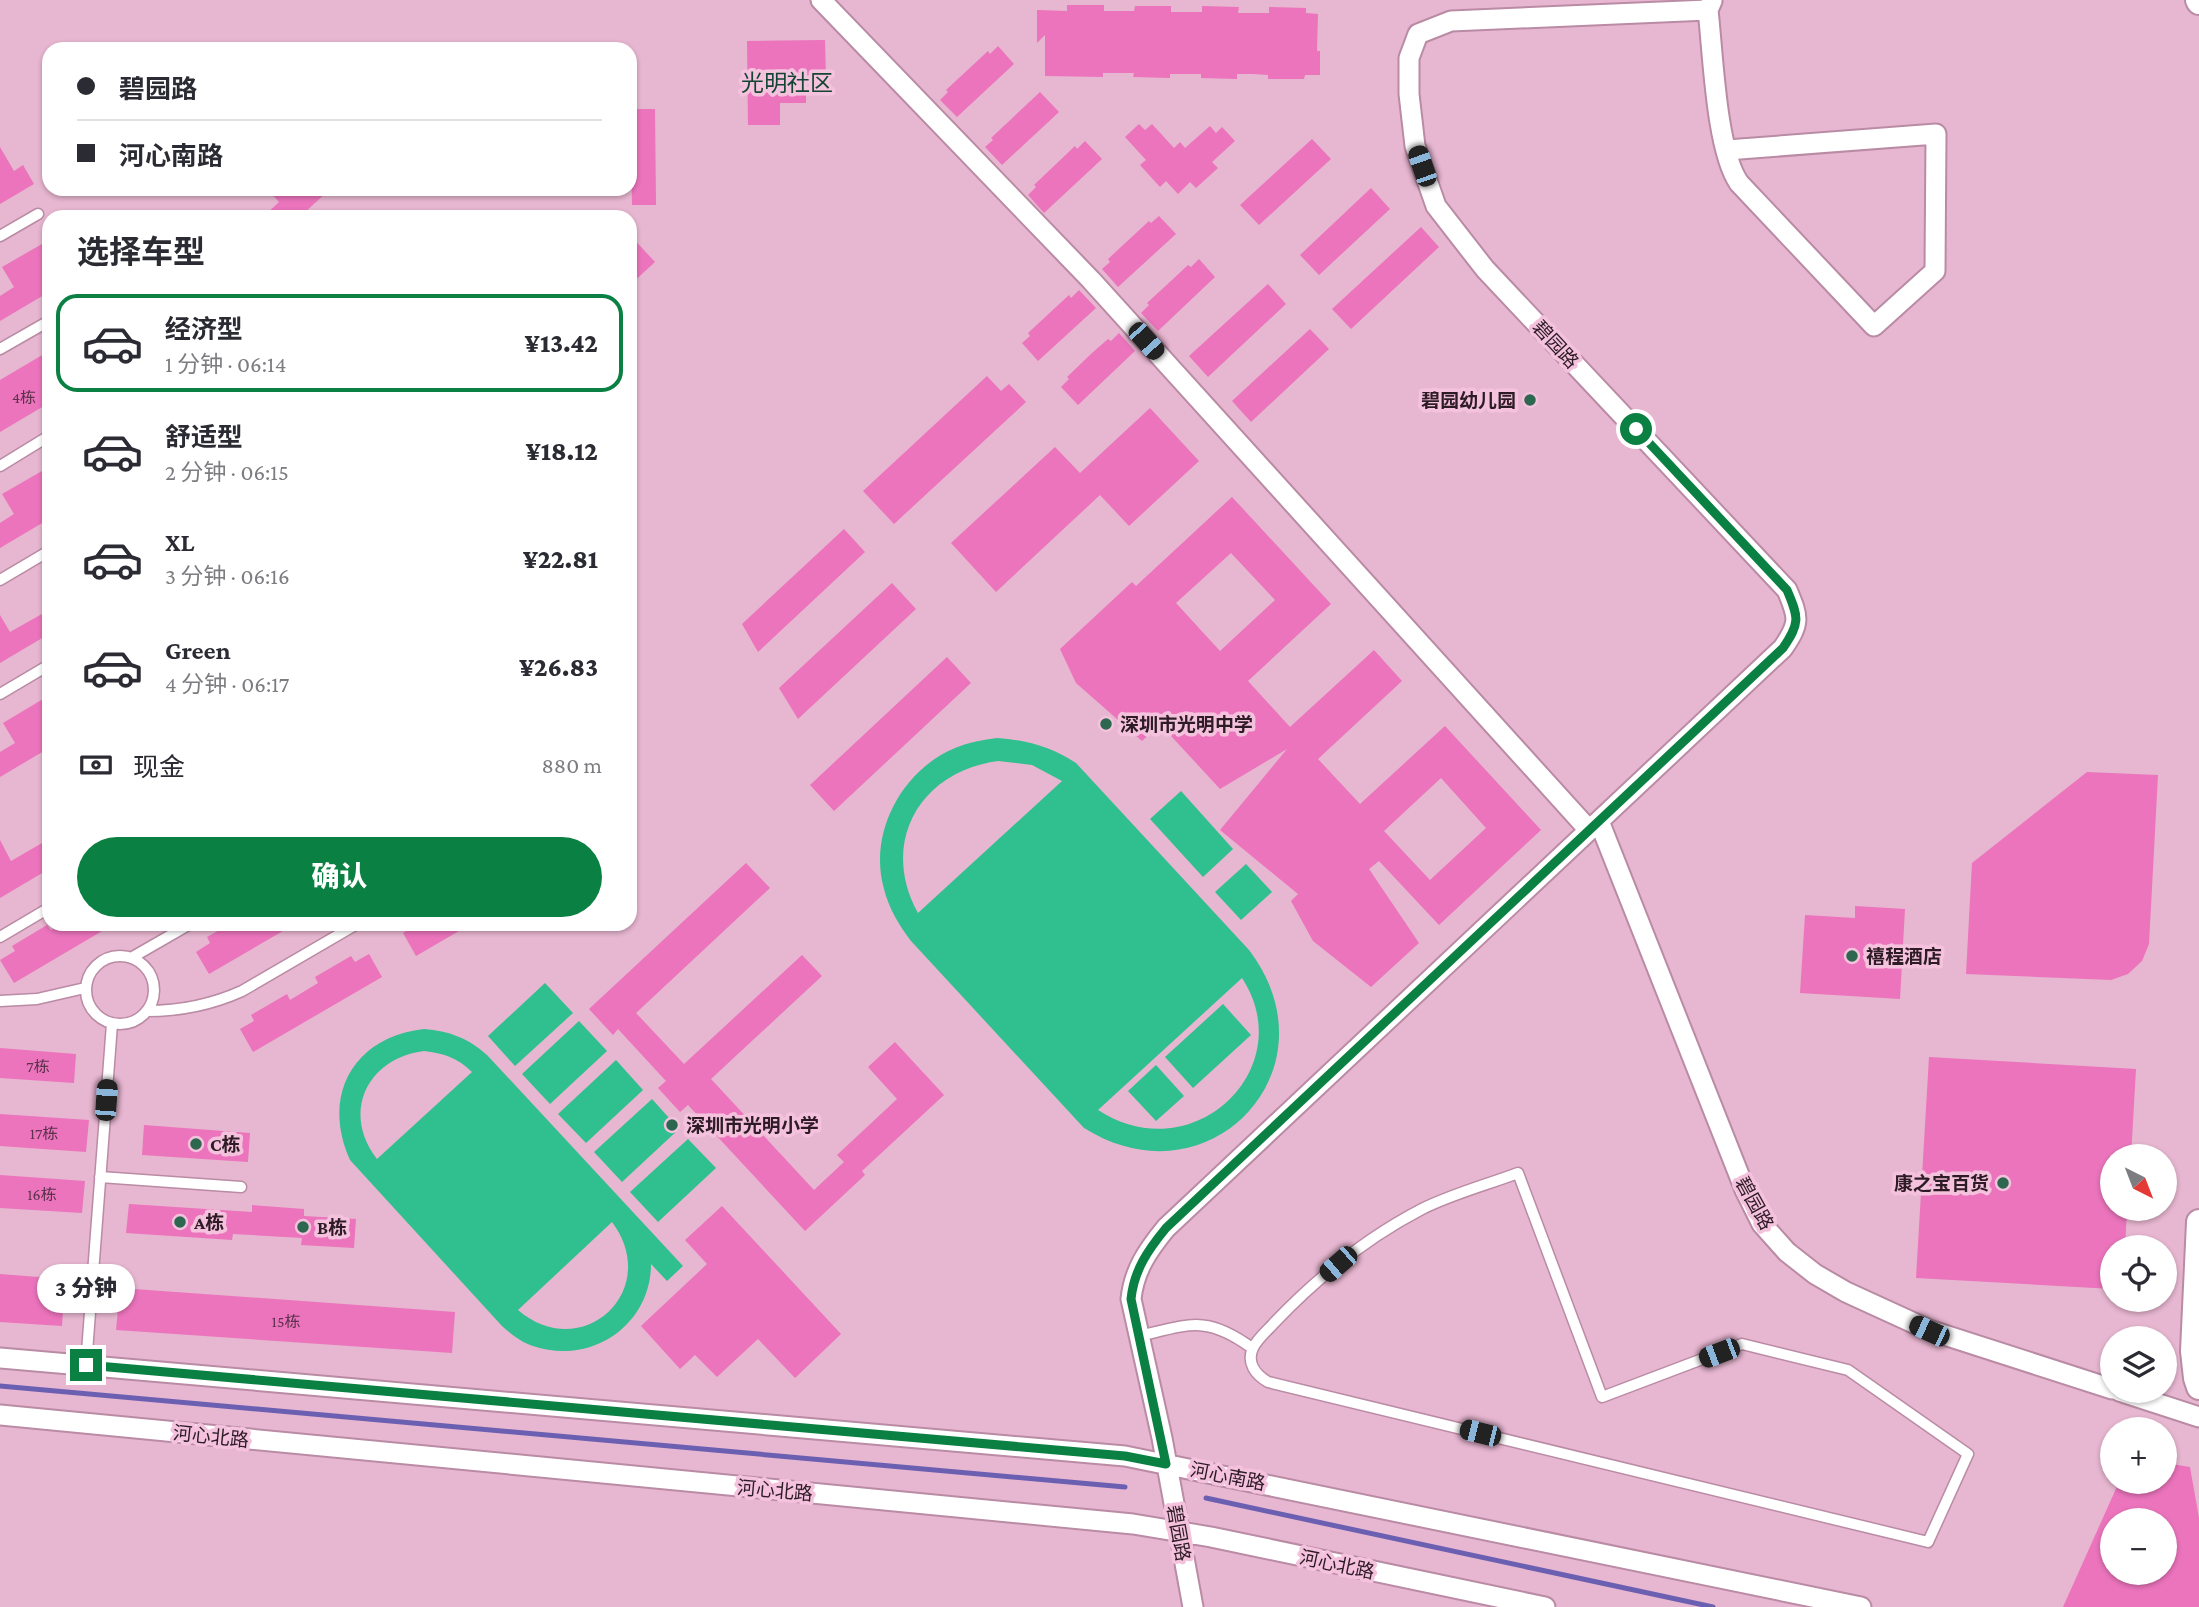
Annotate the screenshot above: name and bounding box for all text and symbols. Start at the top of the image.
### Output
district label: 光明社区 [741,70,833,96]
text: 碧园路 [119,75,197,104]
text: 河心南路 [119,142,223,171]
car [1406,143,1439,189]
text: 选择车型 [77,234,205,270]
icon: car [81,312,144,375]
text: 经济型 [165,315,243,344]
street label: 碧园路 [1529,316,1583,372]
car [1125,318,1168,364]
text: ¥13.42 [525,329,598,358]
text: 1 分钟 · 06:14 [165,351,286,377]
house number: 4栋 [12,389,36,406]
place label: 碧园幼儿园 [1421,390,1516,411]
marker: 碧园幼儿园 [1522,392,1538,408]
route start [1620,413,1652,445]
icon: car [81,420,144,483]
text: 舒适型 [165,423,243,452]
text: ¥18.12 [525,437,598,466]
text: 2 分钟 · 06:15 [165,459,289,485]
icon: car [81,528,144,591]
text: XL [165,528,194,557]
text: ¥22.81 [523,545,598,574]
text: 3 分钟 · 06:16 [165,563,290,589]
icon: car [81,636,144,699]
text: Green [165,636,231,665]
text: ¥26.83 [519,653,598,682]
text: 4 分钟 · 06:17 [165,671,289,697]
place label: 深圳市光明中学 [1120,714,1253,735]
marker: 深圳市光明中学 [1098,716,1114,732]
icon: cash [77,746,115,784]
text: 880 m [541,752,602,778]
text: 现金 [133,753,185,782]
button: 确认 [77,837,602,917]
place label: 禧程酒店 [1866,946,1942,967]
marker: 禧程酒店 [1844,948,1860,964]
house number: 7栋 [26,1058,50,1075]
car [95,1078,118,1122]
place label: 深圳市光明小学 [686,1115,819,1136]
marker: 深圳市光明小学 [664,1117,680,1133]
house number: 17栋 [30,1125,58,1142]
place label: C栋 [210,1134,241,1155]
marker: C栋 [188,1136,204,1152]
north arrow [2100,1144,2177,1222]
map controls [2100,1144,2177,1585]
street label: 碧园路 [1732,1173,1778,1233]
place label: 康之宝百货 [1894,1173,1989,1194]
marker: 康之宝百货 [1995,1175,2011,1191]
house number: 16栋 [27,1186,57,1203]
place label: A栋 [193,1212,224,1233]
marker: A栋 [172,1214,188,1230]
place label: B栋 [317,1217,347,1238]
marker: B栋 [295,1219,311,1235]
button: locate [2100,1235,2177,1312]
car [1316,1242,1361,1286]
callout: 3 分钟 [37,1264,135,1312]
text: 3 分钟 [55,1275,117,1301]
house number: 15栋 [272,1313,300,1330]
car [1906,1313,1953,1349]
button: layers [2100,1326,2177,1403]
car [1696,1336,1743,1370]
route end [70,1349,102,1381]
button: + [2100,1417,2177,1494]
car [1458,1418,1503,1448]
street label: 河心北路 [172,1422,250,1451]
street label: 河心南路 [1189,1459,1267,1494]
street label: 河心北路 [736,1477,814,1504]
street label: 碧园路 [1163,1503,1194,1563]
button: − [2100,1508,2177,1585]
street label: 河心北路 [1298,1546,1376,1583]

